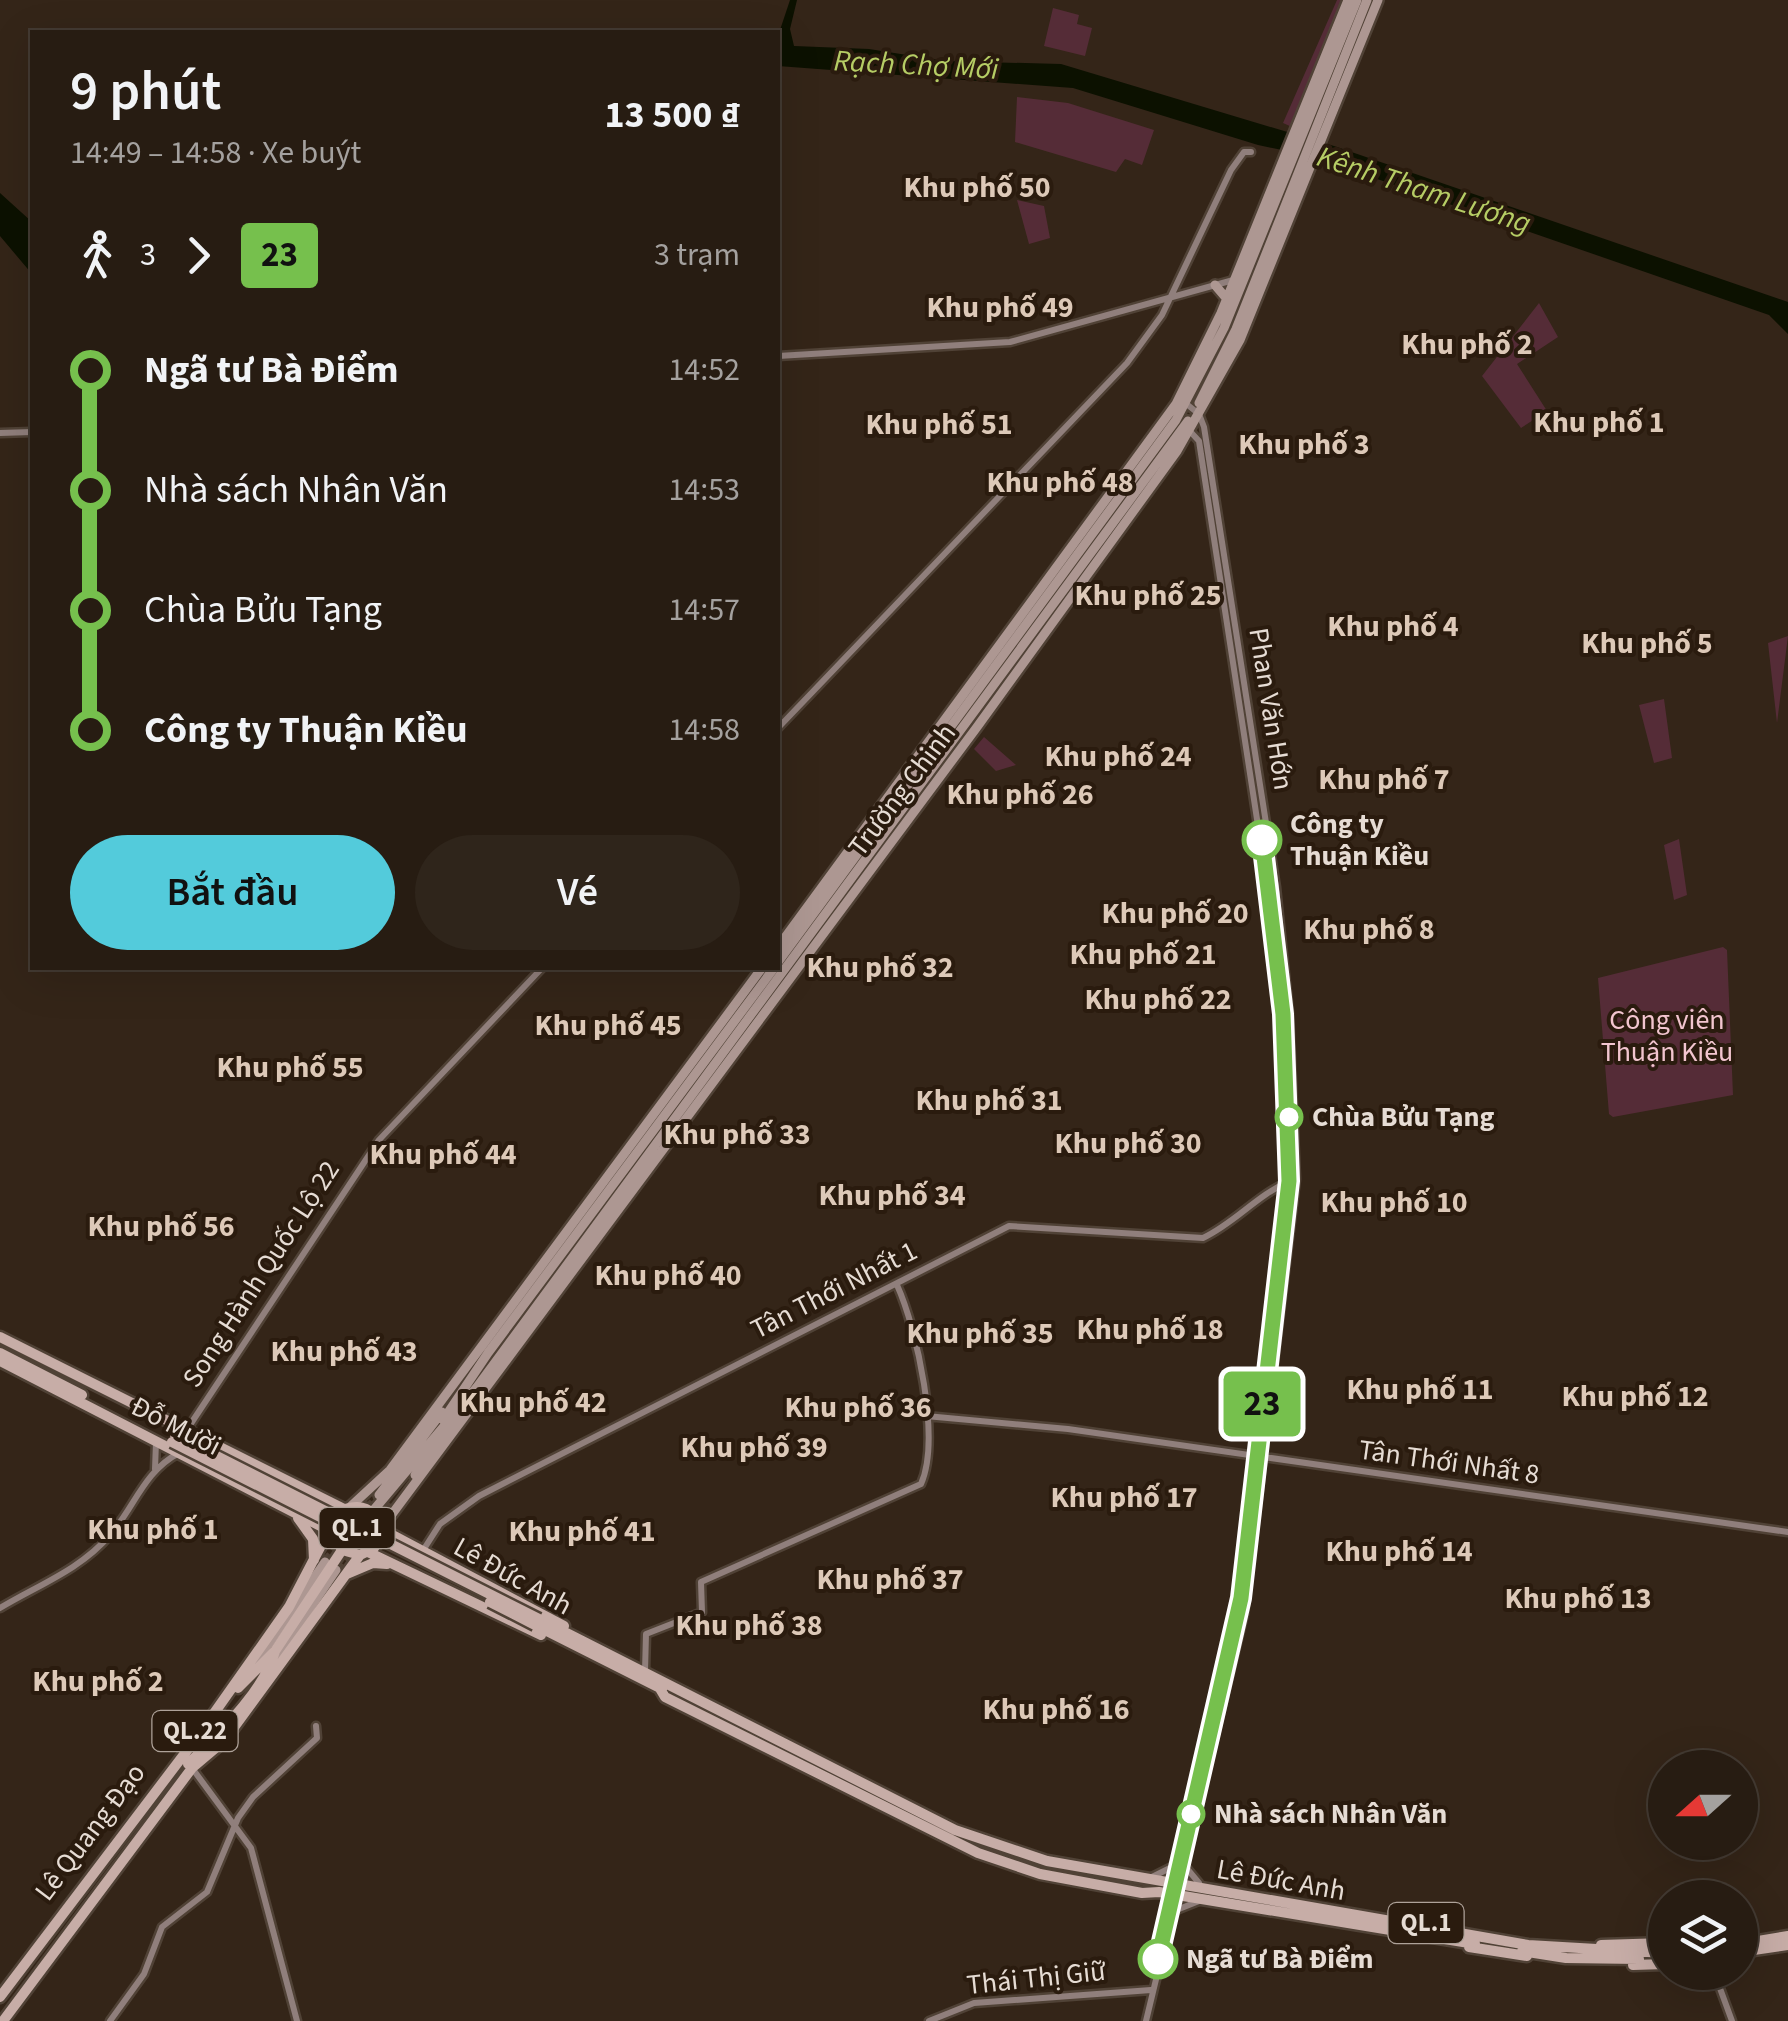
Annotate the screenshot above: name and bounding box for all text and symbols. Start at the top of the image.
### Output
water label: Rạch Chợ Mới [833,39,1000,91]
text: 9 phút [70,53,221,131]
text: 13 500 ₫ [604,88,740,142]
text: 14:49 – 14:58 · Xe buýt [70,130,361,176]
water label: Kênh Tham Lương [1312,135,1536,245]
district label: Khu phố 50 [903,166,1051,209]
icon: walk [70,228,125,283]
icon: forward [171,228,226,283]
text: 23 [261,230,298,280]
text: 3 [140,232,156,278]
text: 3 trạm [654,232,740,278]
district label: Khu phố 49 [926,286,1074,329]
district label: Khu phố 2 [1401,323,1533,366]
text: Ngã tư Bà Điểm [144,343,398,397]
text: 14:52 [668,347,740,393]
district label: Khu phố 1 [1533,401,1665,444]
district label: Khu phố 51 [865,403,1013,446]
district label: Khu phố 3 [1238,423,1370,466]
district label: Khu phố 48 [986,461,1134,504]
text: Nhà sách Nhân Văn [144,463,448,517]
text: 14:53 [668,467,740,513]
district label: Khu phố 25 [1074,574,1222,617]
text: Chùa Bửu Tạng [144,583,382,637]
text: 14:57 [668,587,740,633]
district label: Khu phố 4 [1327,605,1459,648]
district label: Khu phố 5 [1581,622,1713,665]
street label: Phan Văn Hớn [1238,625,1304,793]
text: Công ty Thuận Kiều [144,703,468,757]
text: 14:58 [668,707,740,753]
street label: Trường Chinh [839,715,965,865]
district label: Khu phố 24 [1044,735,1192,778]
district label: Khu phố 7 [1318,758,1450,801]
district label: Khu phố 26 [946,773,1094,816]
place label: Công ty Thuận Kiều [1290,804,1429,876]
marker: Công ty Thuận Kiều [1243,821,1281,859]
button: Bắt đầu [70,835,395,950]
button: Vé [415,835,740,950]
district label: Khu phố 20 [1101,892,1249,935]
district label: Khu phố 8 [1303,908,1435,951]
district label: Khu phố 21 [1069,933,1217,976]
district label: Khu phố 32 [806,946,954,989]
district label: Khu phố 22 [1084,978,1232,1021]
park label: Công viên Thuận Kiều [1601,1000,1733,1072]
district label: Khu phố 45 [534,1004,682,1047]
district label: Khu phố 55 [216,1046,364,1089]
district label: Khu phố 31 [915,1079,1063,1122]
place label: Chùa Bửu Tạng [1312,1097,1494,1137]
marker: Chùa Bửu Tạng [1276,1104,1302,1130]
district label: Khu phố 33 [663,1113,811,1156]
district label: Khu phố 30 [1054,1122,1202,1165]
district label: Khu phố 44 [369,1133,517,1176]
street label: Song Hành Quốc Lộ 22 [173,1153,349,1395]
district label: Khu phố 34 [818,1174,966,1217]
district label: Khu phố 10 [1320,1181,1468,1224]
district label: Khu phố 56 [87,1205,235,1248]
street label: Tân Thới Nhất 1 [744,1231,924,1349]
district label: Khu phố 40 [594,1254,742,1297]
district label: Khu phố 18 [1076,1308,1224,1351]
district label: Khu phố 35 [906,1312,1054,1355]
district label: Khu phố 43 [270,1330,418,1373]
district label: Khu phố 11 [1346,1368,1494,1411]
line badge: 23 [1217,1372,1307,1436]
district label: Khu phố 12 [1561,1375,1709,1418]
text: 23 [1244,1379,1280,1429]
district label: Khu phố 42 [459,1381,607,1424]
street label: Đỗ Mười [124,1386,228,1466]
district label: Khu phố 36 [784,1386,932,1429]
district label: Khu phố 39 [680,1426,828,1469]
street label: Tân Thới Nhất 8 [1356,1430,1542,1494]
district label: Khu phố 17 [1050,1476,1198,1519]
district label: Khu phố 1 [87,1508,219,1551]
road number: QL.1 [320,1508,394,1548]
district label: Khu phố 41 [508,1510,656,1553]
street label: Lê Đức Anh [446,1527,580,1625]
district label: Khu phố 14 [1325,1530,1473,1573]
district label: Khu phố 37 [816,1558,964,1601]
district label: Khu phố 13 [1504,1577,1652,1620]
district label: Khu phố 38 [675,1604,823,1647]
district label: Khu phố 2 [32,1660,164,1703]
district label: Khu phố 16 [982,1688,1130,1731]
road number: QL.22 [152,1711,238,1751]
north arrow [1648,1750,1758,1860]
map controls [1648,1750,1758,1990]
street label: Lê Quang Đạo [25,1755,155,1909]
place label: Nhà sách Nhân Văn [1214,1794,1447,1834]
marker: Nhà sách Nhân Văn [1178,1801,1204,1827]
street label: Lê Đức Anh [1214,1849,1348,1911]
button: layers [1648,1880,1758,1990]
road number: QL.1 [1388,1903,1464,1943]
place label: Ngã tư Bà Điểm [1186,1939,1374,1979]
marker: Ngã tư Bà Điểm [1139,1940,1177,1978]
street label: Thái Thị Giữ [965,1951,1108,2005]

